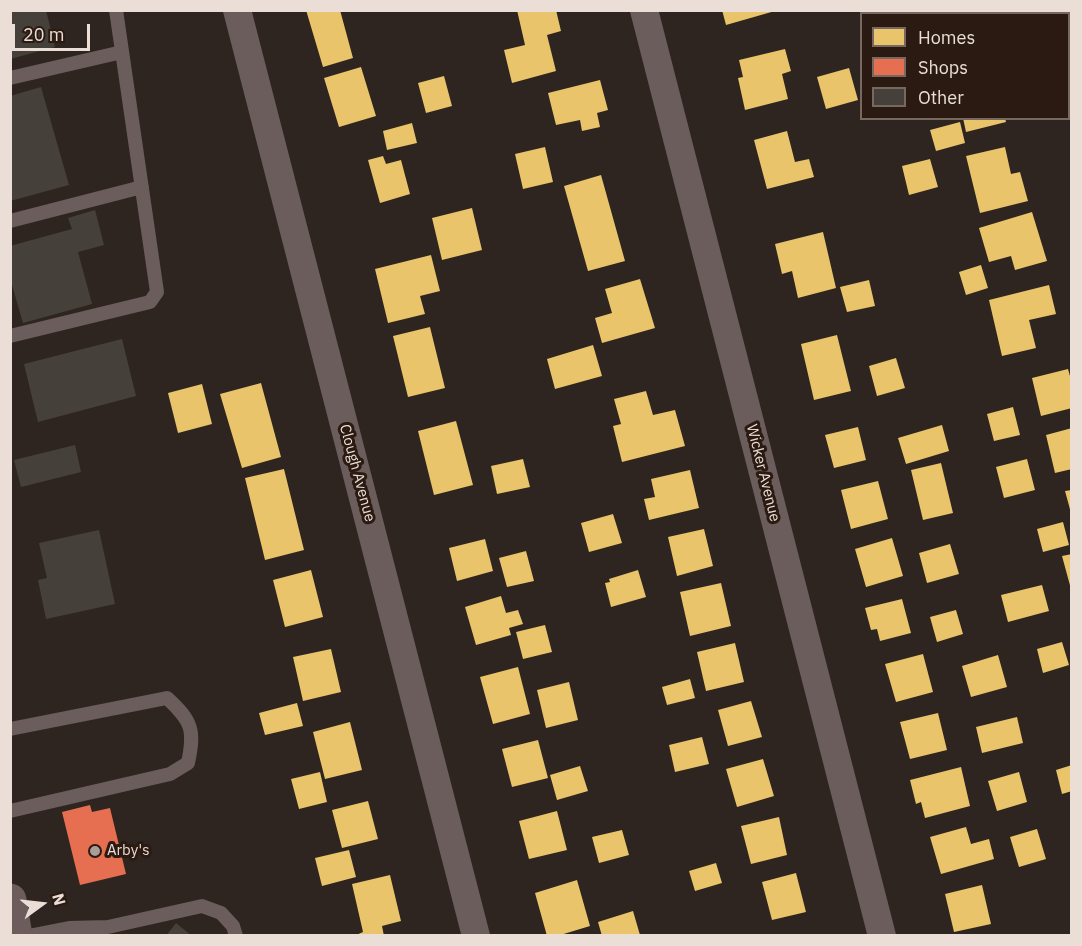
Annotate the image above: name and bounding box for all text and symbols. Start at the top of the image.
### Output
scale bar [15,12,93,50]
legend [860,12,1070,120]
text: 20 m [23,23,65,46]
text: Homes [918,26,975,49]
text: Shops [918,56,968,79]
text: Other [918,86,964,109]
street label: Clough Avenue [335,422,379,524]
street label: Wicker Avenue [742,422,784,524]
place label: Arby's [107,842,149,860]
marker: Arby's [88,844,102,858]
north arrow [12,874,72,934]
text: N [48,891,71,908]

